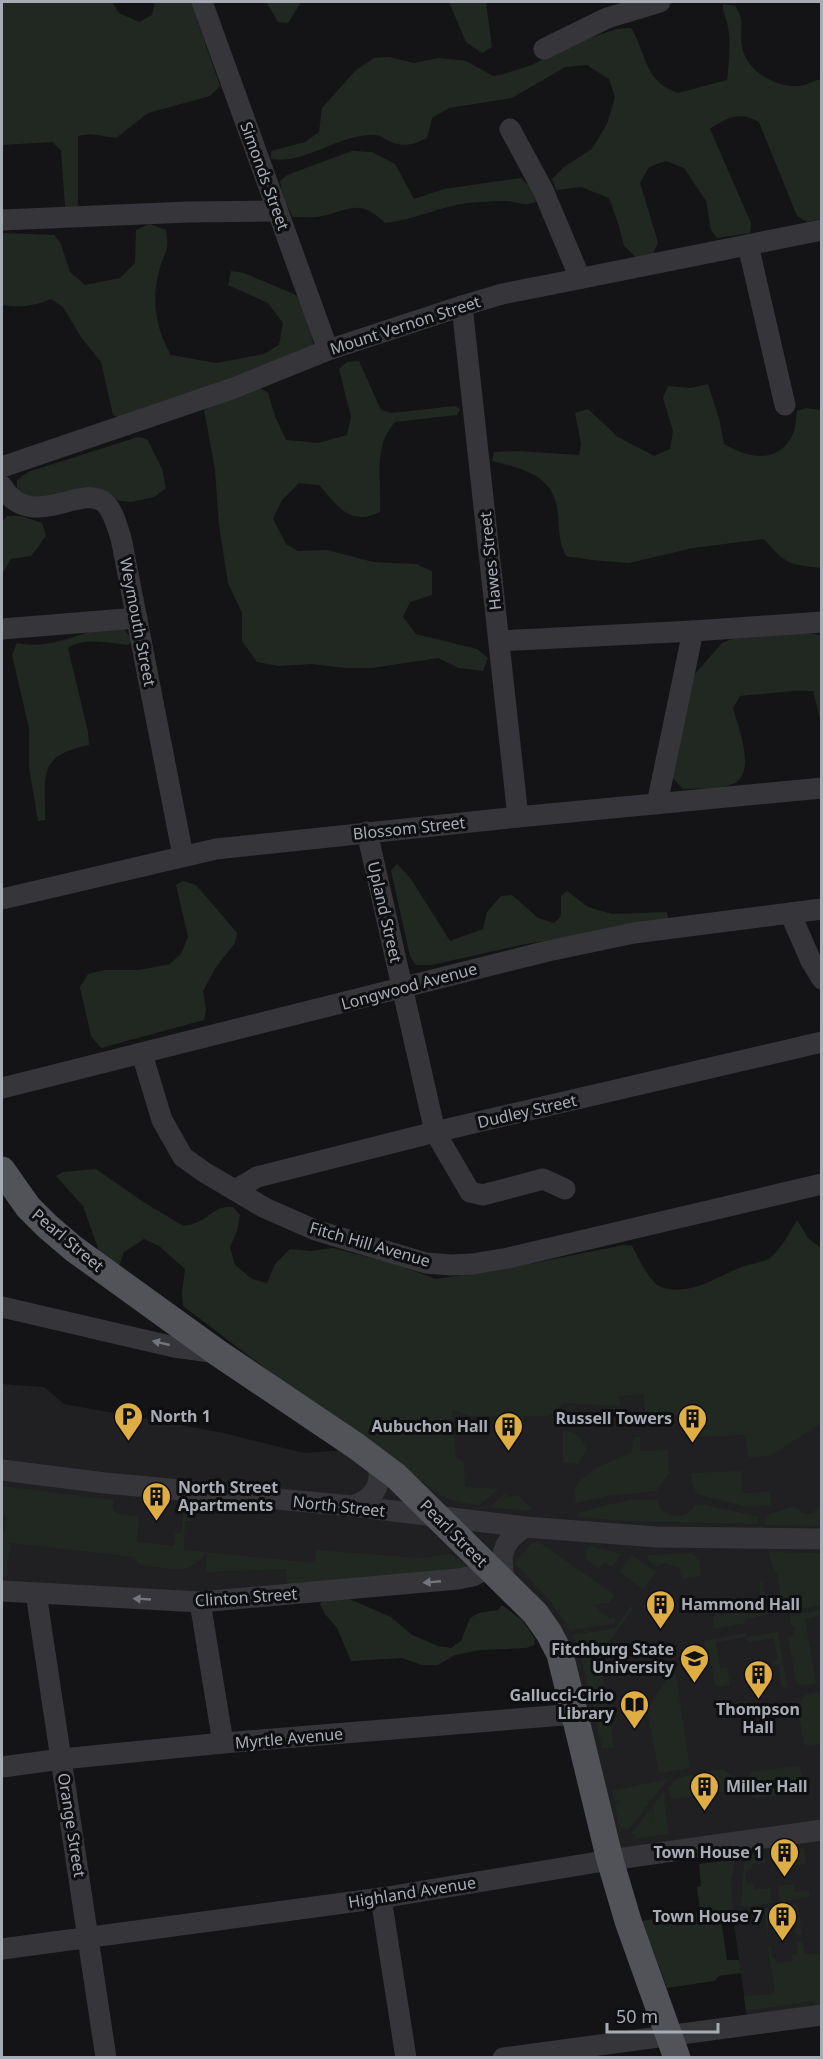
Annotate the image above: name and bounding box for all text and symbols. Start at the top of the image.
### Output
street label: Simonds Street [235,119,295,233]
street label: Mount Vernon Street [327,290,483,360]
street label: Hawes Street [474,510,506,611]
street label: Weymouth Street [115,556,161,688]
street label: Blossom Street [352,811,467,845]
street label: Upland Street [363,859,407,965]
street label: Longwood Avenue [339,957,479,1015]
street label: Dudley Street [475,1089,579,1133]
street label: Pearl Street [28,1204,109,1277]
street label: Fitch Hill Avenue [307,1216,433,1272]
one-way arrow [151,1338,170,1348]
parking icon: North 1 [113,1400,145,1442]
building icon: Russell Towers [677,1402,709,1444]
place label: North 1 [150,1405,211,1427]
place label: Russell Towers [556,1407,672,1429]
building icon: Aubuchon Hall [493,1410,525,1452]
place label: Aubuchon Hall [371,1415,488,1437]
place label: North Street Apartments [178,1476,278,1516]
building icon: North Street Apartments [141,1480,173,1522]
street label: North Street [292,1490,387,1522]
street label: Pearl Street [415,1494,493,1572]
one-way arrow [422,1577,441,1587]
street label: Clinton Street [194,1582,298,1612]
building icon: Hammond Hall [644,1588,676,1630]
place label: Hammond Hall [681,1593,800,1615]
one-way arrow [132,1594,151,1603]
place label: Fitchburg State University [551,1638,675,1678]
school or university icon: Fitchburg State University [679,1642,711,1684]
building icon: Thompson Hall [742,1658,774,1700]
place label: Gallucci-Cirio Library [509,1684,615,1724]
library icon: Gallucci-Cirio Library [619,1688,651,1730]
place label: Thompson Hall [716,1698,800,1738]
street label: Myrtle Avenue [234,1722,344,1754]
building icon: Miller Hall [689,1770,721,1812]
street label: Orange Street [53,1771,91,1879]
place label: Miller Hall [726,1775,808,1797]
building icon: Town House 1 [768,1836,800,1878]
place label: Town House 1 [653,1841,763,1863]
street label: Highland Avenue [347,1871,477,1913]
building icon: Town House 7 [767,1900,799,1942]
place label: Town House 7 [652,1905,762,1927]
scale bar [607,1996,718,2034]
text: 50 m [616,2004,658,2028]

